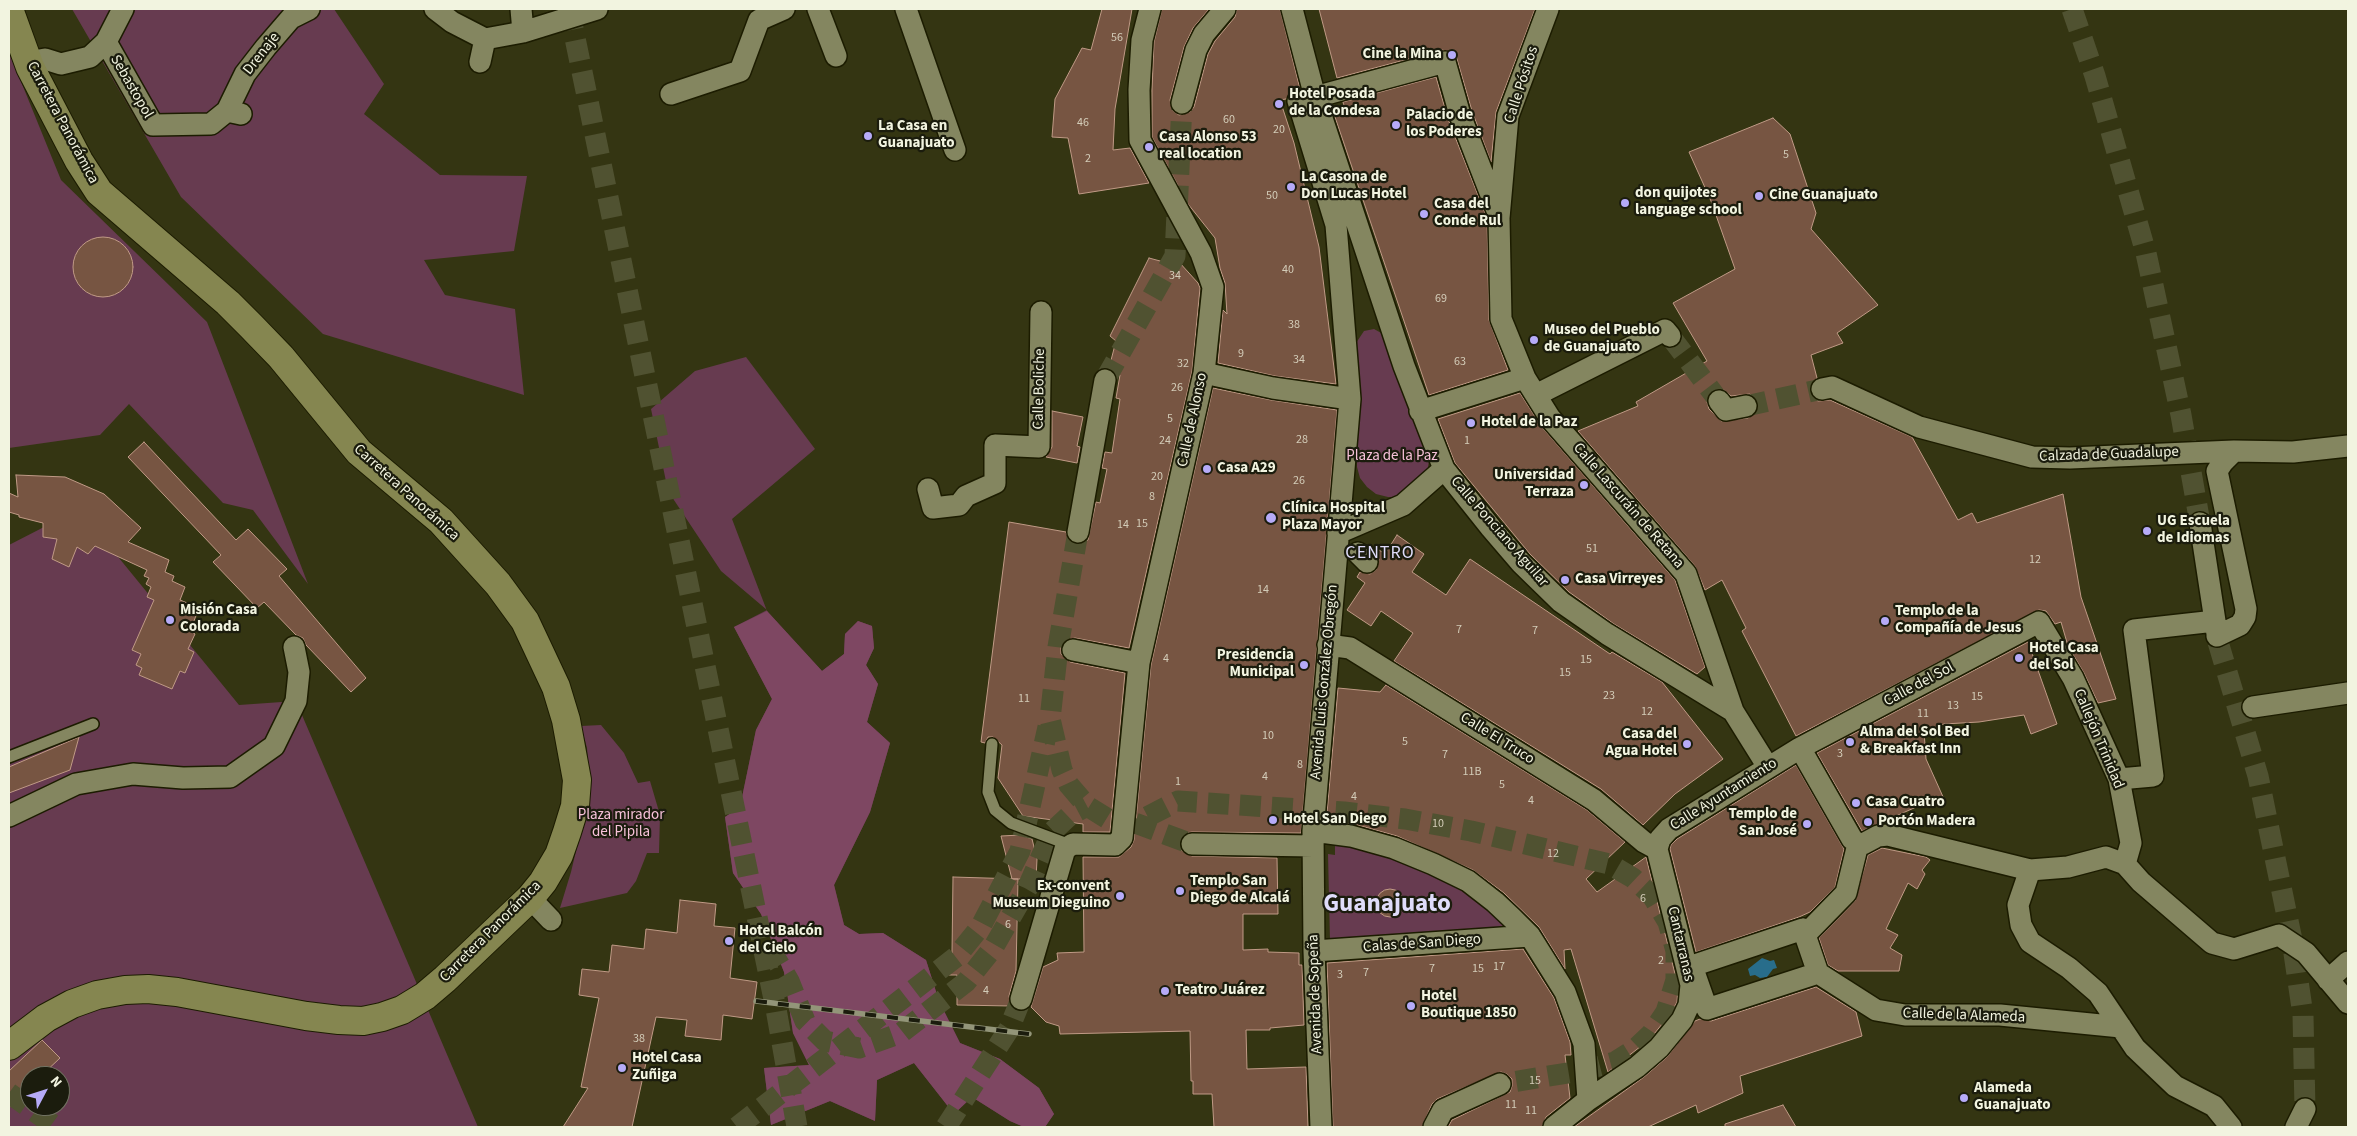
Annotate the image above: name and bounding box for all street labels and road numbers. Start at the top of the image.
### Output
street label: Drenaje [240,29,284,79]
street label: Calle Pósitos [1501,44,1543,126]
street label: Sebastopol [106,52,156,122]
street label: Carretera Panorámica [22,59,102,187]
street label: Calle Boliche [1030,348,1050,430]
street label: Calle de Alonso [1174,371,1212,469]
street label: Calle Lascuráin de Retana [1569,440,1687,572]
street label: Carretera Panorámica [349,441,463,545]
street label: Calzada de Guadalupe [2039,444,2179,466]
street label: Calle Ponciano Aguilar [1446,473,1552,591]
street label: Avenida Luis González Obregón [1308,584,1342,780]
street label: Calle del Sol [1881,659,1957,711]
street label: Callejón Trinidad [2069,686,2127,792]
street label: Calle El Truco [1456,709,1538,769]
street label: Calle Ayuntamiento [1667,755,1781,835]
street label: Carretera Panorámica [437,878,545,986]
street label: Cantarranas [1663,905,1697,983]
street label: Calas de San Diego [1363,931,1481,957]
street label: Avenida de Sopeña [1305,934,1327,1054]
street label: Calle de la Alameda [1902,1005,2026,1027]

